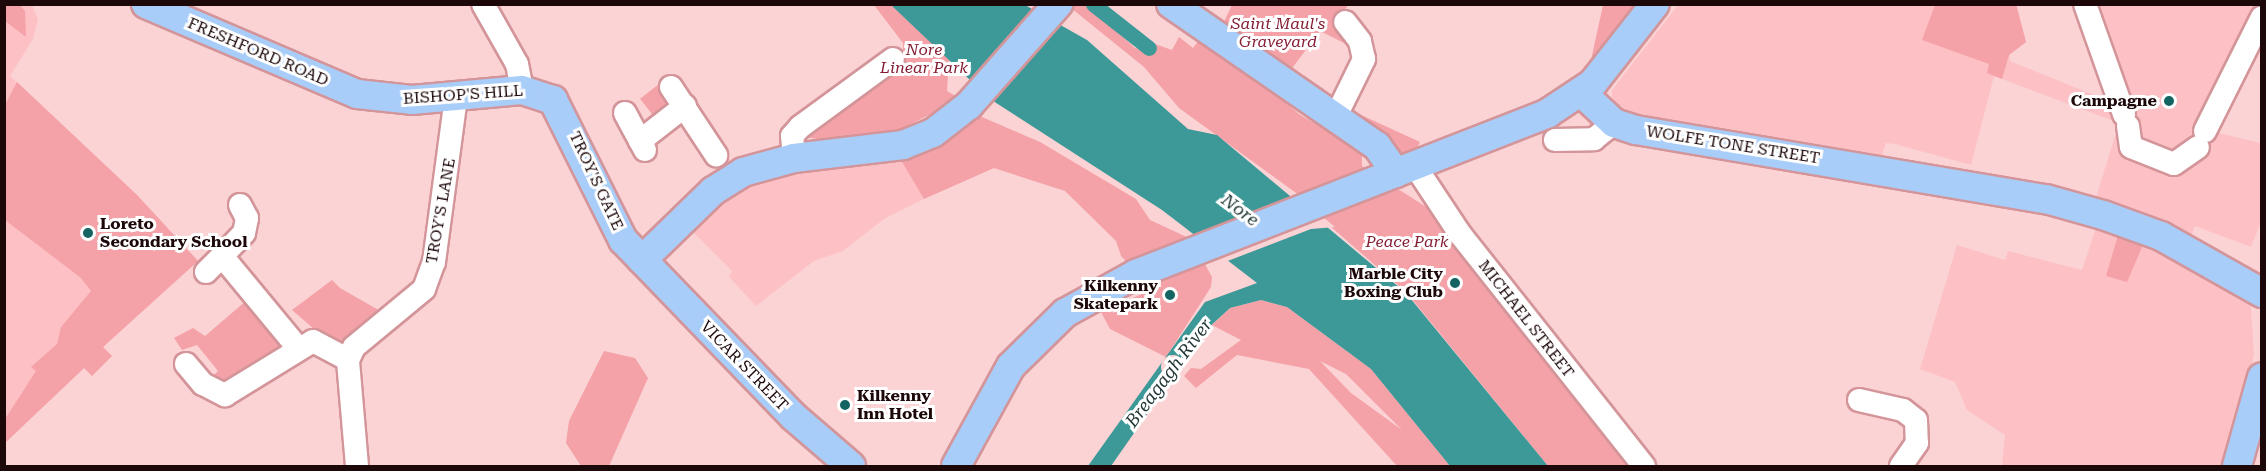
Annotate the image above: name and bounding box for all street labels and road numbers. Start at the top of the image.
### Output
street label: FRESHFORD ROAD [185,14,331,90]
street label: BISHOP'S HILL [402,81,524,109]
street label: WOLFE TONE STREET [1645,122,1821,168]
street label: TROY'S GATE [565,129,627,233]
street label: TROY'S LANE [422,157,460,265]
street label: MICHAEL STREET [1474,256,1578,382]
street label: VICAR STREET [696,317,792,415]

